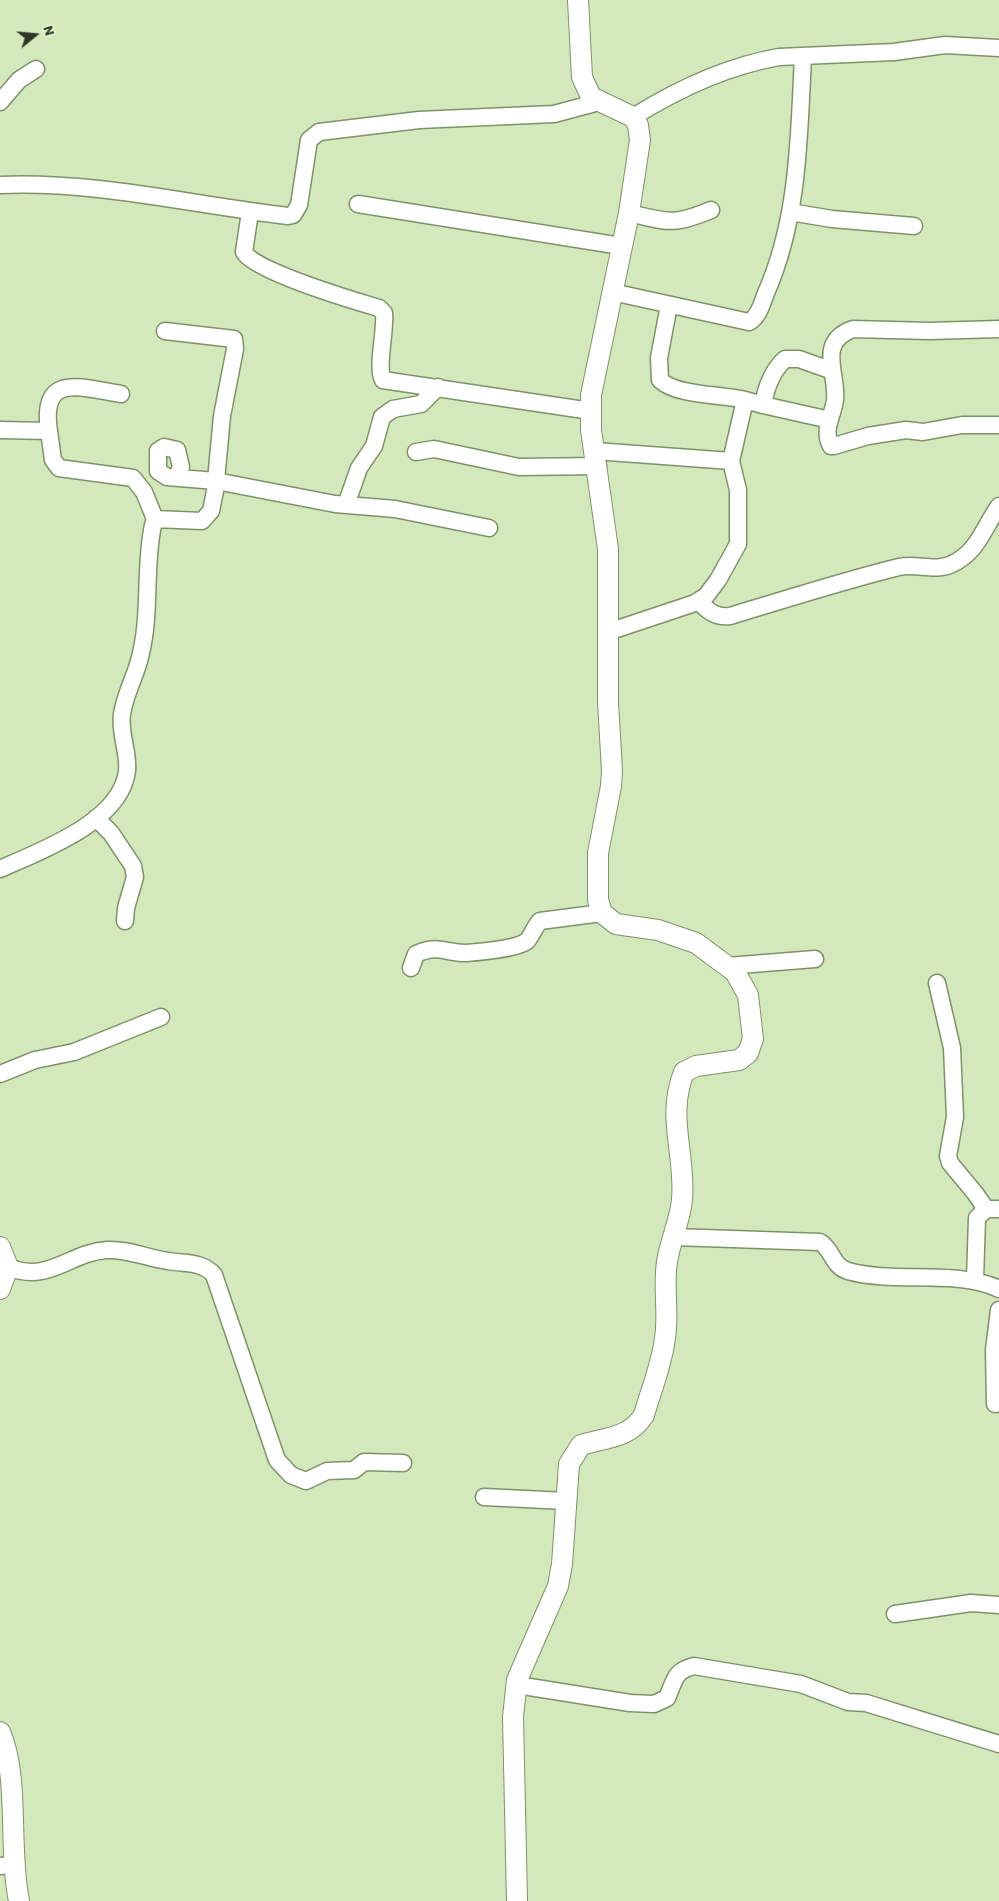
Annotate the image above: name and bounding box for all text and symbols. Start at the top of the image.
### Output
north arrow [10,10,60,60]
text: N [40,24,59,37]

